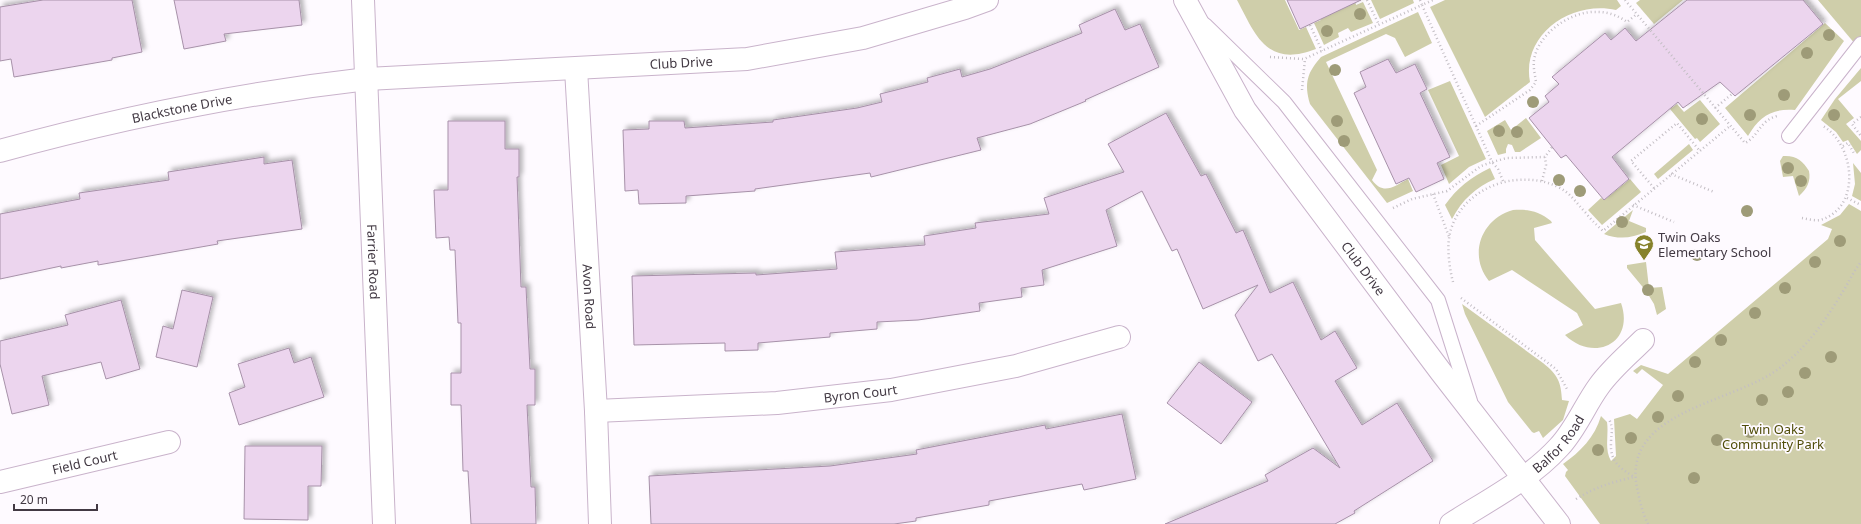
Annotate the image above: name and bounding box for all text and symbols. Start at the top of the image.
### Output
street label: Club Drive [649,52,713,73]
street label: Blackstone Drive [130,90,234,127]
street label: Farrier Road [363,224,384,300]
place label: Twin Oaks Elementary School [1658,228,1771,261]
school or university icon: Twin Oaks Elementary School [1633,233,1655,261]
street label: Club Drive [1337,238,1390,299]
street label: Avon Road [578,263,600,330]
street label: Byron Court [823,380,899,407]
street label: Balfor Road [1529,412,1588,477]
park label: Twin Oaks Community Park [1722,420,1824,453]
street label: Field Court [50,445,119,478]
scale bar [14,486,97,512]
text: 20 m [20,491,48,508]

